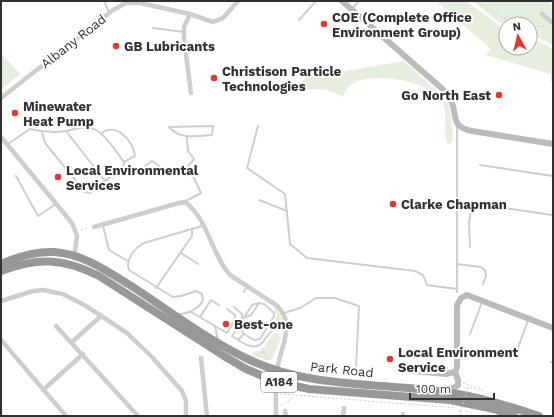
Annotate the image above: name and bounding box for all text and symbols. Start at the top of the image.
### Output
place label: COE (Complete Office Environment Group) [332,10,472,40]
street label: Albany Road [38,11,109,71]
north arrow [498,16,538,56]
marker: COE (Complete Office Environment Group) [319,19,329,29]
text: N [512,20,522,34]
place label: GB Lubricants [124,39,215,54]
marker: GB Lubricants [111,41,121,51]
place label: Christison Particle Technologies [222,64,342,94]
marker: Christison Particle Technologies [209,73,219,83]
place label: Go North East [401,88,491,103]
marker: Go North East [494,90,504,100]
place label: Minewater Heat Pump [23,99,94,129]
marker: Minewater Heat Pump [10,108,20,118]
place label: Local Environmental Services [66,163,199,193]
marker: Local Environmental Services [53,172,63,182]
place label: Clarke Chapman [401,197,507,212]
marker: Clarke Chapman [388,199,398,209]
place label: Best-one [234,317,293,332]
marker: Best-one [221,319,231,329]
place label: Local Environment Service [398,345,519,375]
marker: Local Environment Service [385,354,395,364]
street label: Park Road [309,359,374,380]
road number: A184 [261,372,297,392]
scale bar [410,375,494,401]
text: 100 m [416,382,451,396]

